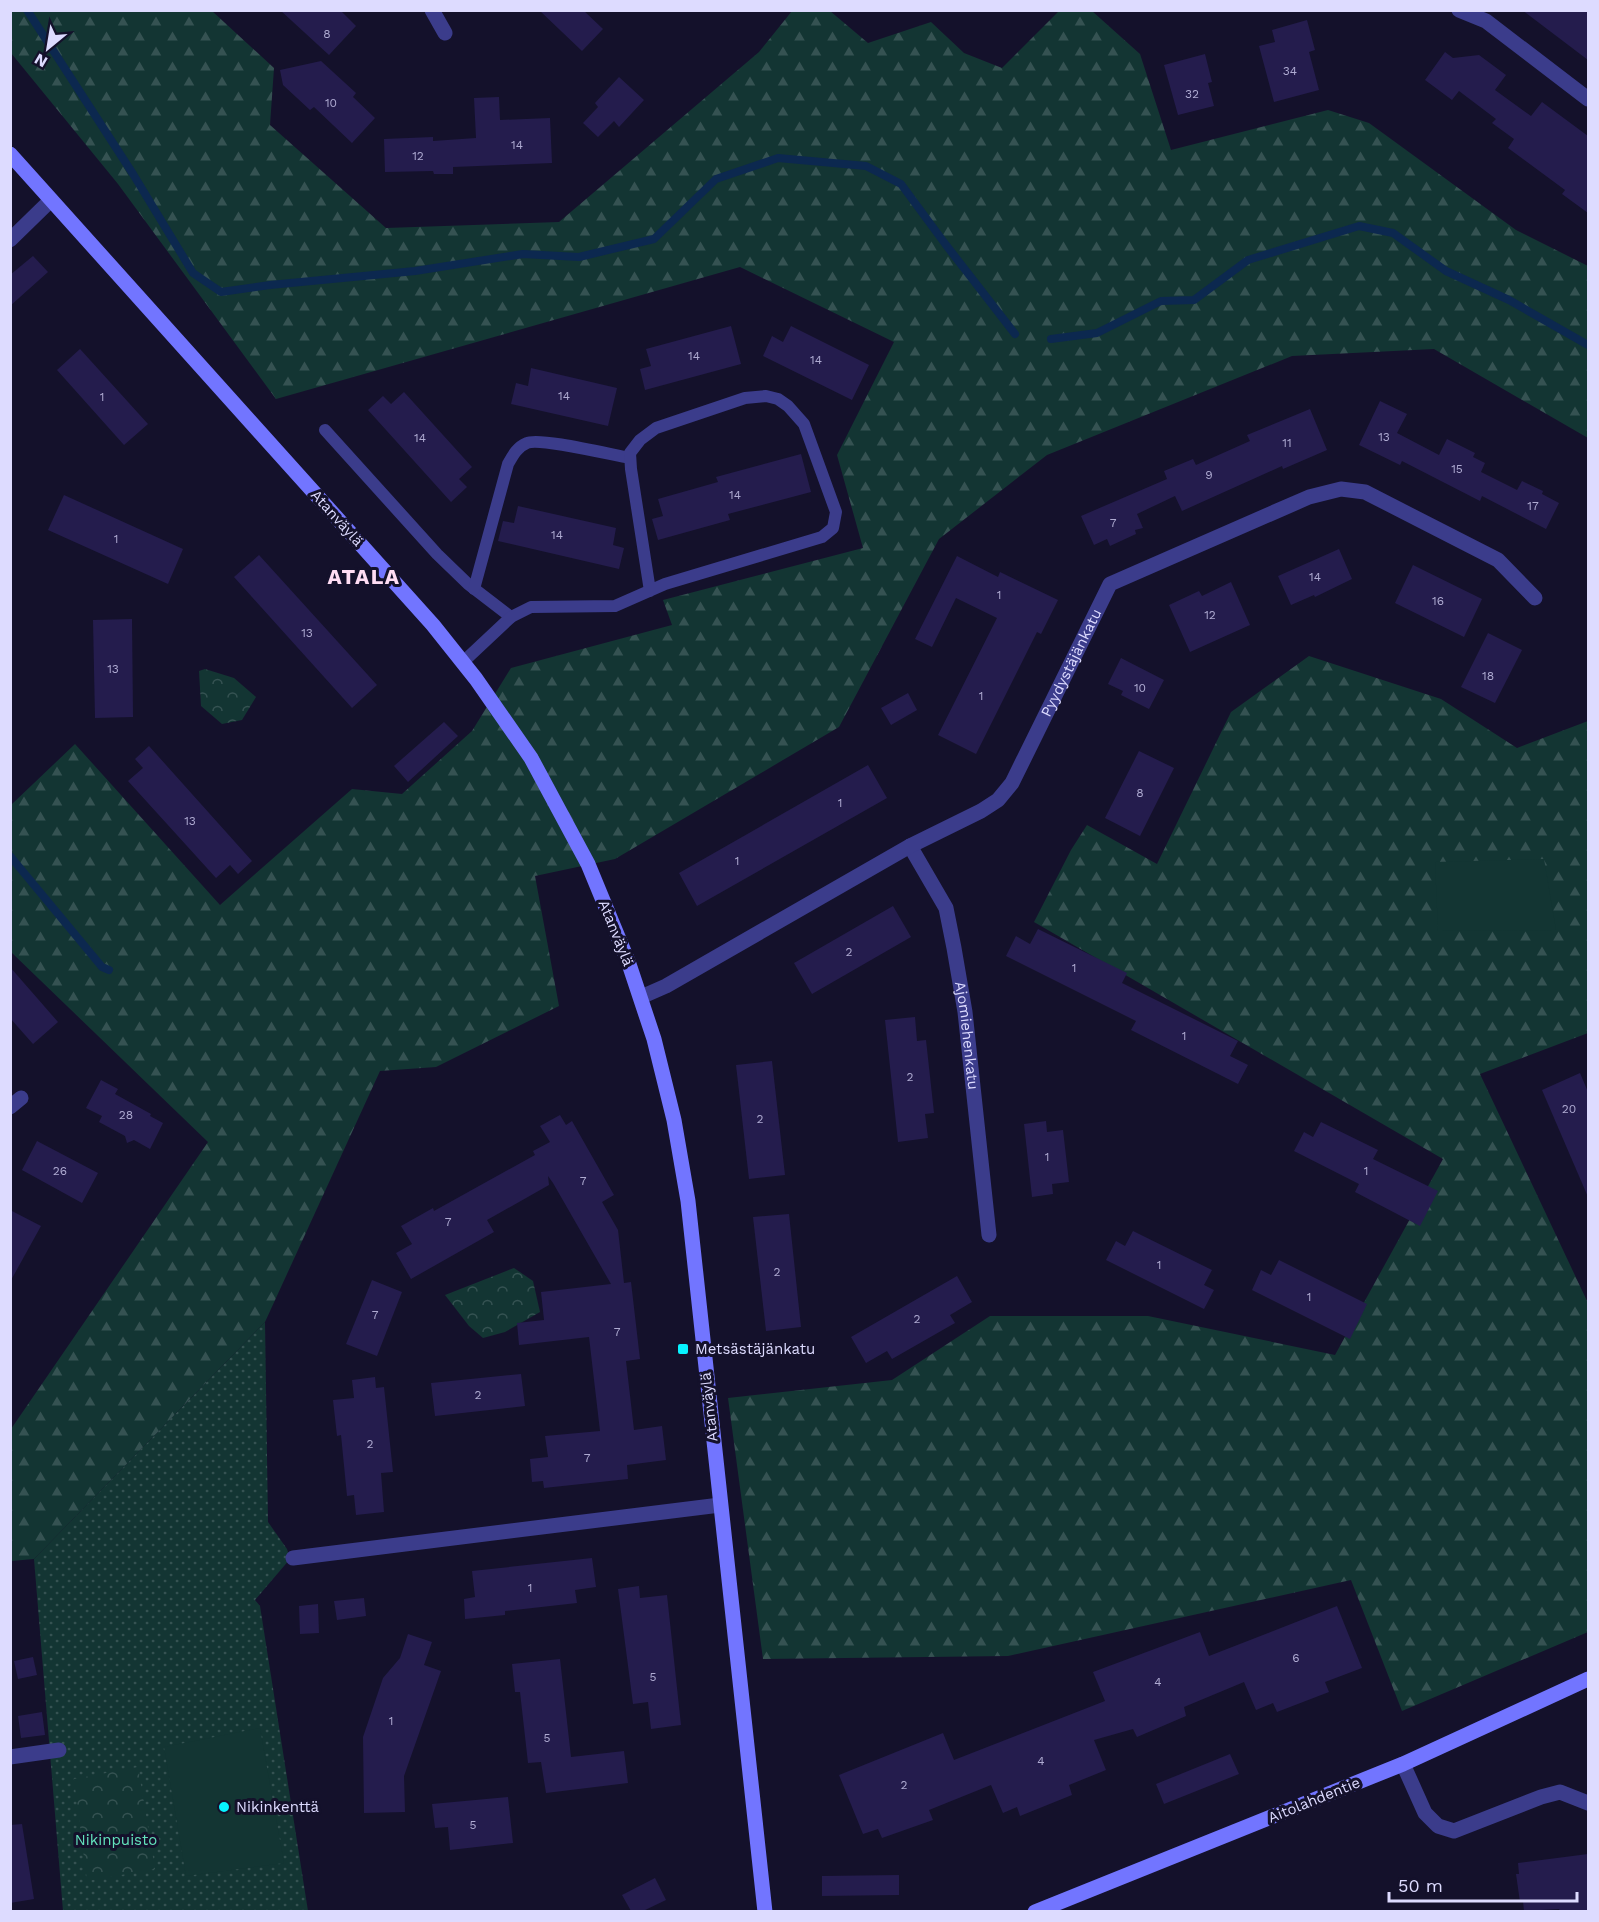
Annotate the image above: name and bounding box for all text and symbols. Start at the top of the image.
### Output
north arrow [18,18,78,78]
house number: 8 [323,27,331,41]
text: N [31,49,51,72]
house number: 34 [1283,64,1297,78]
house number: 32 [1185,87,1199,101]
house number: 10 [325,96,337,110]
house number: 14 [511,138,523,152]
house number: 12 [412,149,424,163]
house number: 14 [688,349,700,363]
house number: 14 [810,353,822,367]
house number: 14 [558,389,570,403]
house number: 1 [100,390,104,404]
house number: 13 [1378,430,1390,444]
house number: 14 [414,431,426,445]
house number: 11 [1282,436,1292,450]
house number: 15 [1451,462,1463,476]
house number: 9 [1205,468,1213,482]
street label: Atanväylä [307,486,367,550]
house number: 14 [729,488,741,502]
house number: 17 [1527,499,1539,513]
house number: 7 [1110,516,1117,530]
house number: 14 [551,528,563,542]
house number: 1 [114,532,118,546]
district label: ATALA [327,564,401,589]
house number: 14 [1309,570,1321,584]
house number: 1 [997,588,1001,602]
house number: 16 [1432,594,1444,608]
street label: Pyydystäjänkatu [1037,606,1105,720]
house number: 12 [1204,608,1216,622]
house number: 13 [301,626,313,640]
house number: 13 [107,662,119,676]
house number: 18 [1482,669,1494,683]
house number: 10 [1134,681,1146,695]
house number: 1 [979,689,983,703]
house number: 8 [1136,786,1144,800]
house number: 1 [838,796,842,810]
house number: 13 [184,814,196,828]
house number: 1 [735,854,739,868]
street label: Atanväylä [595,897,638,969]
house number: 2 [846,945,853,959]
house number: 1 [1072,961,1076,975]
street label: Ajomiehenkatu [951,980,982,1091]
house number: 1 [1182,1029,1186,1043]
house number: 2 [907,1070,914,1084]
house number: 20 [1562,1102,1576,1116]
house number: 28 [119,1108,133,1122]
house number: 2 [757,1112,764,1126]
house number: 1 [1045,1150,1049,1164]
house number: 26 [53,1164,67,1178]
house number: 1 [1364,1164,1368,1178]
house number: 7 [580,1174,587,1188]
house number: 7 [445,1215,452,1229]
house number: 1 [1157,1258,1161,1272]
house number: 2 [774,1265,781,1279]
house number: 1 [1307,1290,1311,1304]
house number: 7 [372,1308,379,1322]
house number: 2 [914,1312,921,1326]
house number: 7 [614,1325,621,1339]
place label: Metsästäjänkatu [695,1340,815,1358]
marker: Metsästäjänkatu [676,1342,690,1356]
street label: Atanväylä [696,1371,722,1443]
house number: 2 [475,1388,482,1402]
house number: 2 [367,1437,374,1451]
house number: 7 [584,1451,591,1465]
house number: 1 [528,1581,532,1595]
house number: 6 [1292,1651,1300,1665]
house number: 5 [650,1670,657,1684]
house number: 4 [1154,1675,1162,1689]
house number: 1 [389,1714,393,1728]
house number: 5 [544,1731,551,1745]
house number: 4 [1037,1754,1045,1768]
street label: Aitolahdentie [1265,1773,1363,1827]
house number: 2 [901,1778,908,1792]
place label: Nikinkenttä [236,1798,319,1816]
marker: Nikinkenttä [217,1800,231,1814]
house number: 5 [470,1818,477,1832]
park label: Nikinpuisto [75,1831,157,1849]
scale bar [1389,1865,1576,1903]
text: 50 m [1398,1875,1443,1896]

